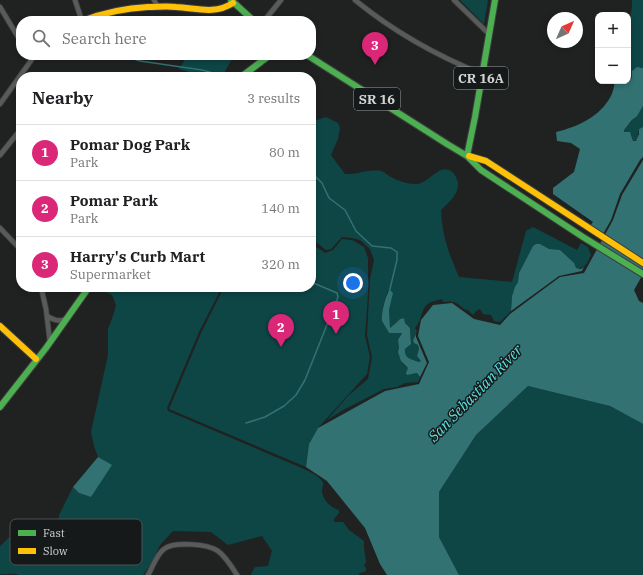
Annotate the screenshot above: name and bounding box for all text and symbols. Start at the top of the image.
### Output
north arrow [547,12,583,48]
map controls [595,12,631,84]
button: + [595,12,631,48]
search box [16,16,316,60]
icon: search [30,27,52,49]
text: Search here [62,29,147,48]
pin: 3 [362,32,388,65]
button: − [595,48,631,84]
road number: CR 16A [454,67,508,89]
text: Nearby [32,87,93,109]
road number: SR 16 [354,88,400,110]
text: 3 results [247,90,300,107]
text: Pomar Dog Park [70,135,190,154]
text: 1 [41,144,49,161]
text: 80 m [269,144,300,161]
text: Park [70,154,98,171]
text: Pomar Park [70,191,158,210]
text: 2 [41,200,49,217]
text: 140 m [261,200,300,217]
text: Park [70,210,98,227]
text: Harry's Curb Mart [70,247,205,266]
text: 3 [41,256,49,273]
text: 320 m [261,256,300,273]
text: Supermarket [70,266,151,283]
your location [343,273,363,293]
pin: 1 [323,301,349,334]
pin: 2 [268,314,294,347]
water label: San Sebastian River [423,340,527,446]
legend [10,519,142,565]
text: Fast [43,526,65,540]
text: Slow [43,544,68,558]

